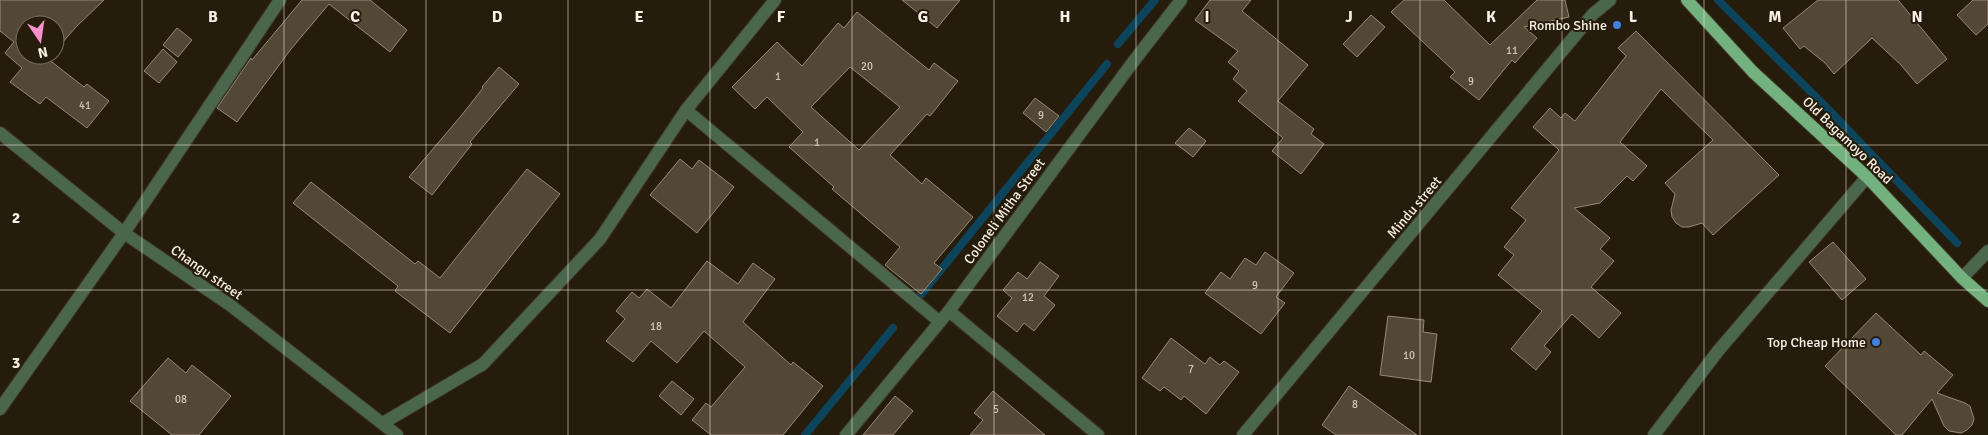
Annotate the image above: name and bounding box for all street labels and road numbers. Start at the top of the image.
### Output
street label: Old Bagamoyo Road [1799,93,1896,188]
street label: Coloneli Mitha Street [960,155,1049,268]
street label: Mindu street [1384,173,1445,242]
street label: Changu street [168,241,246,303]

